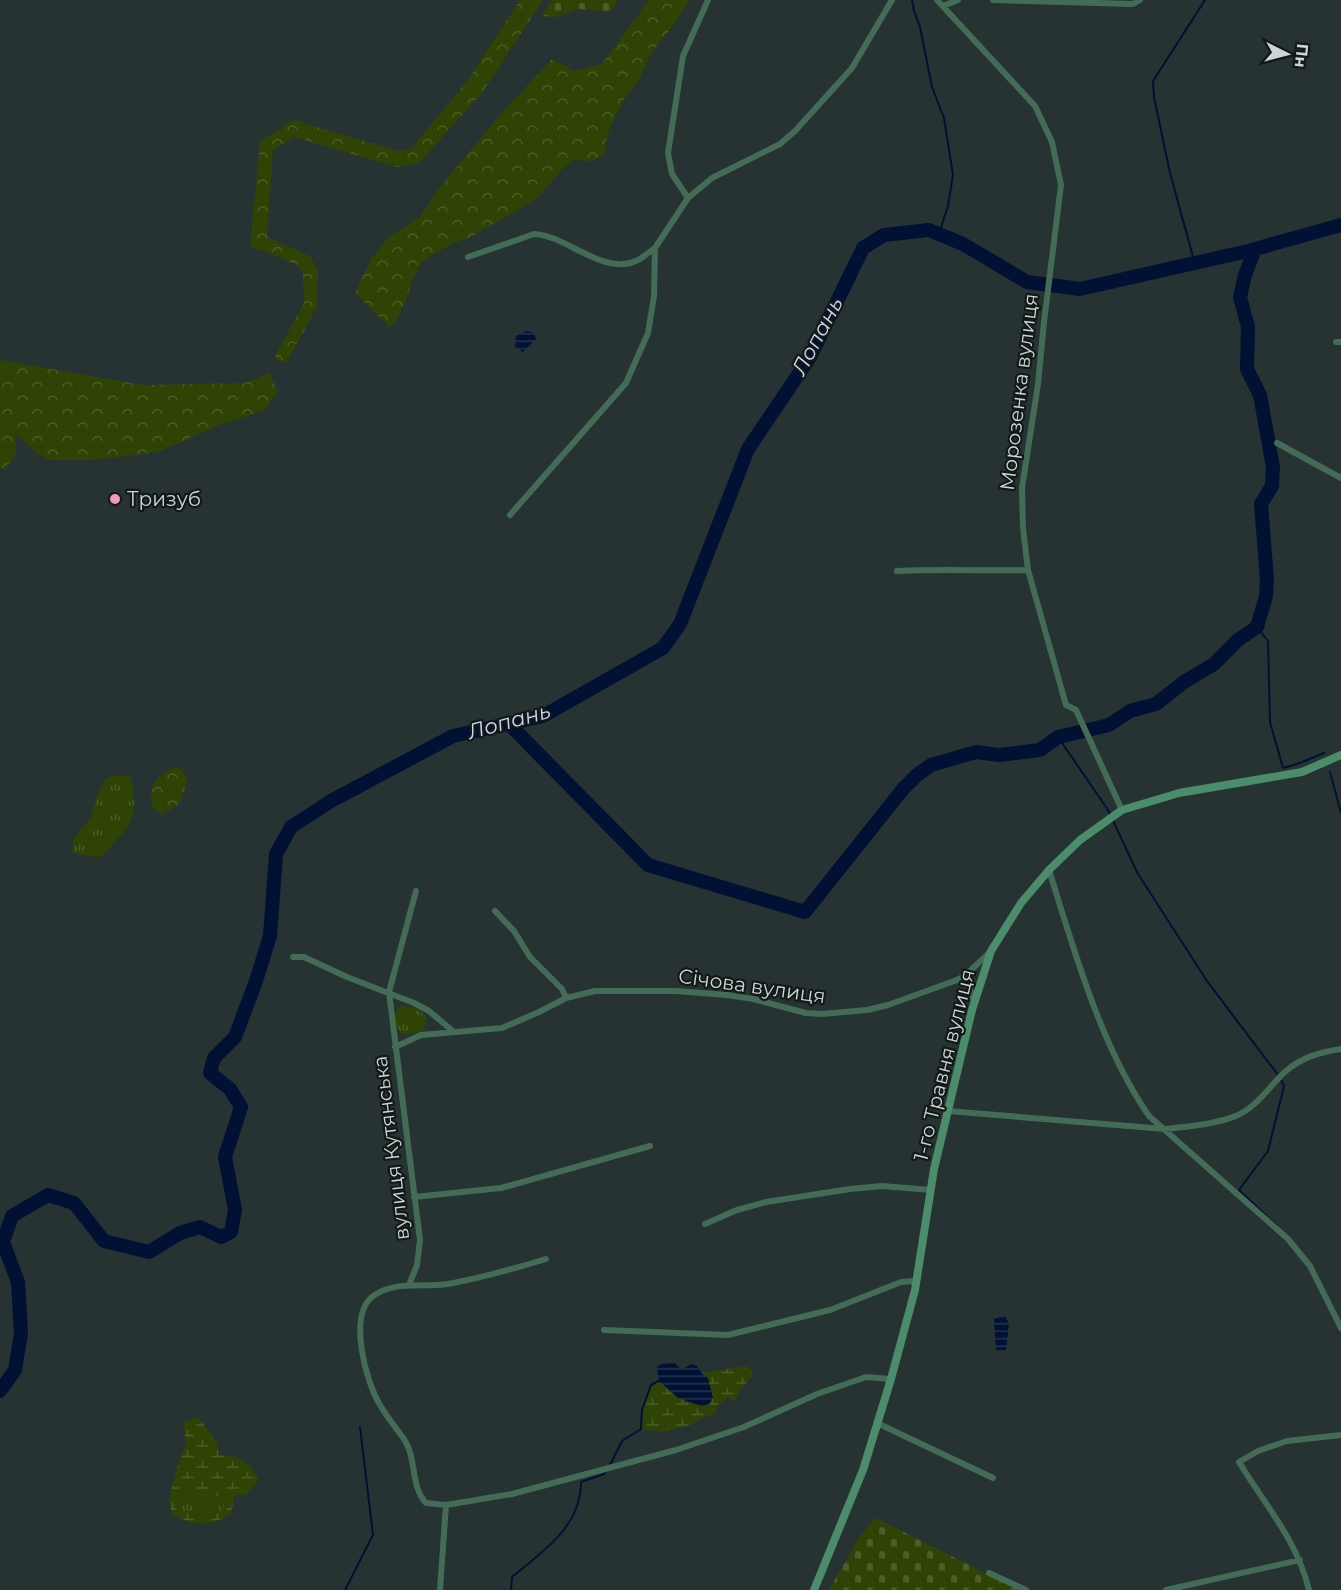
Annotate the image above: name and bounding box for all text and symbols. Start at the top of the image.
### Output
north arrow [1257,24,1317,84]
text: Пн [1291,43,1312,68]
street label: Морозенка вулиця [995,292,1043,492]
water label: Лопань [786,293,848,380]
place label: Тризуб [127,487,201,511]
marker: Тризуб [108,492,122,506]
water label: Лопань [464,698,553,744]
street label: Січова вулиця [677,964,827,1008]
street label: 1-го Травня вулиця [909,967,979,1163]
street label: вулиця Кутянська [368,1054,414,1242]

